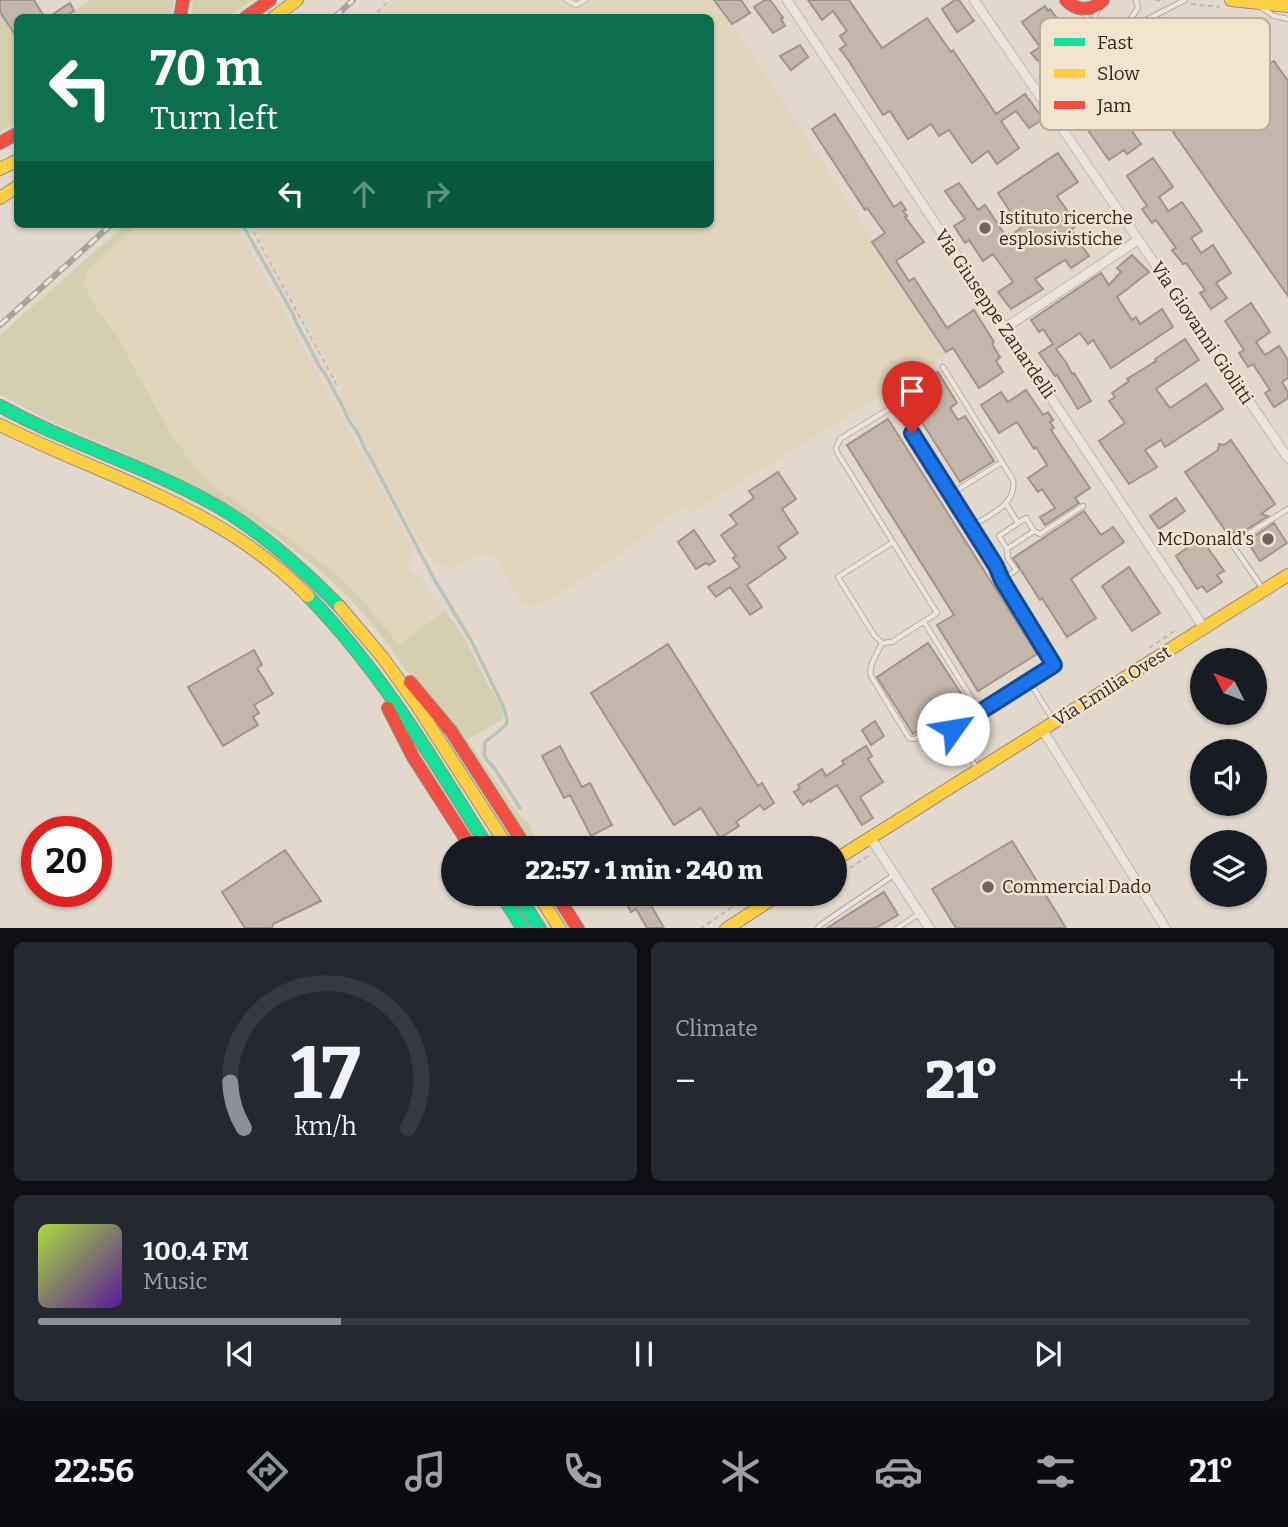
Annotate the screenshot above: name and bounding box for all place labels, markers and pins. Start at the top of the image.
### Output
place label: Istituto ricerche esplosivistiche [999,207,1133,250]
marker: Istituto ricerche esplosivistiche [977,220,993,236]
pin [882,361,942,433]
place label: McDonald's [1157,528,1254,550]
marker: McDonald's [1260,531,1276,547]
place label: Commercial Dado [1002,876,1151,898]
marker: Commercial Dado [980,879,996,895]

